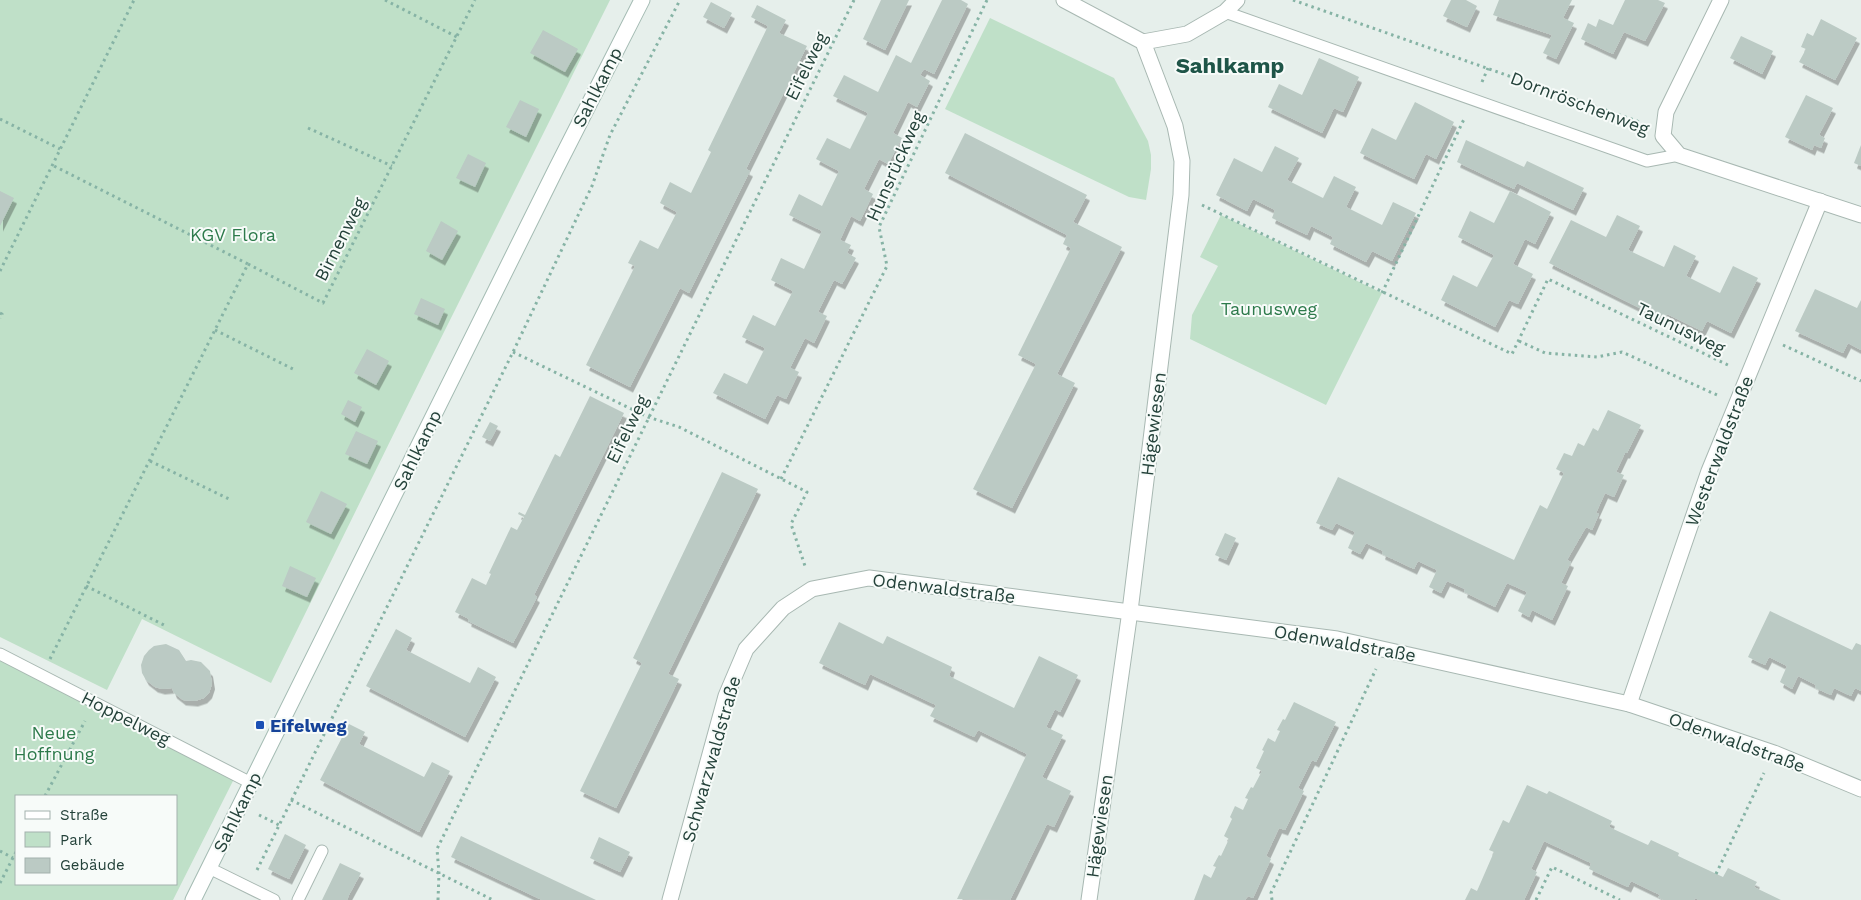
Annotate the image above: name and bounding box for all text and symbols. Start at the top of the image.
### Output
street label: Eifelweg [780,28,832,104]
street label: Sahlkamp [568,44,626,130]
district label: Sahlkamp [1176,53,1284,78]
street label: Dornröschenweg [1508,67,1653,139]
street label: Hunsrückweg [861,107,929,224]
street label: Birnenweg [310,193,370,284]
park label: KGV Flora [190,224,276,245]
street label: Taunusweg [1633,297,1729,359]
park label: Taunusweg [1221,298,1318,319]
street label: Hägewiesen [1136,371,1170,477]
street label: Westerwaldstraße [1681,373,1757,529]
street label: Eifelweg [601,391,653,467]
street label: Sahlkamp [389,406,445,494]
street label: Odenwaldstraße [871,569,1017,607]
street label: Odenwaldstraße [1272,620,1418,666]
street label: Schwarzwaldstraße [677,673,745,845]
street label: Hoppelweg [78,687,174,750]
street label: Odenwaldstraße [1666,708,1808,776]
place label: Eifelweg [270,715,347,736]
marker: Eifelweg [254,719,266,731]
park label: Neue Hoffnung [14,722,95,764]
street label: Sahlkamp [209,768,265,856]
street label: Hägewiesen [1081,773,1117,879]
legend [15,795,178,885]
text: Straße [60,806,108,824]
text: Park [60,831,93,849]
text: Gebäude [60,856,125,874]

